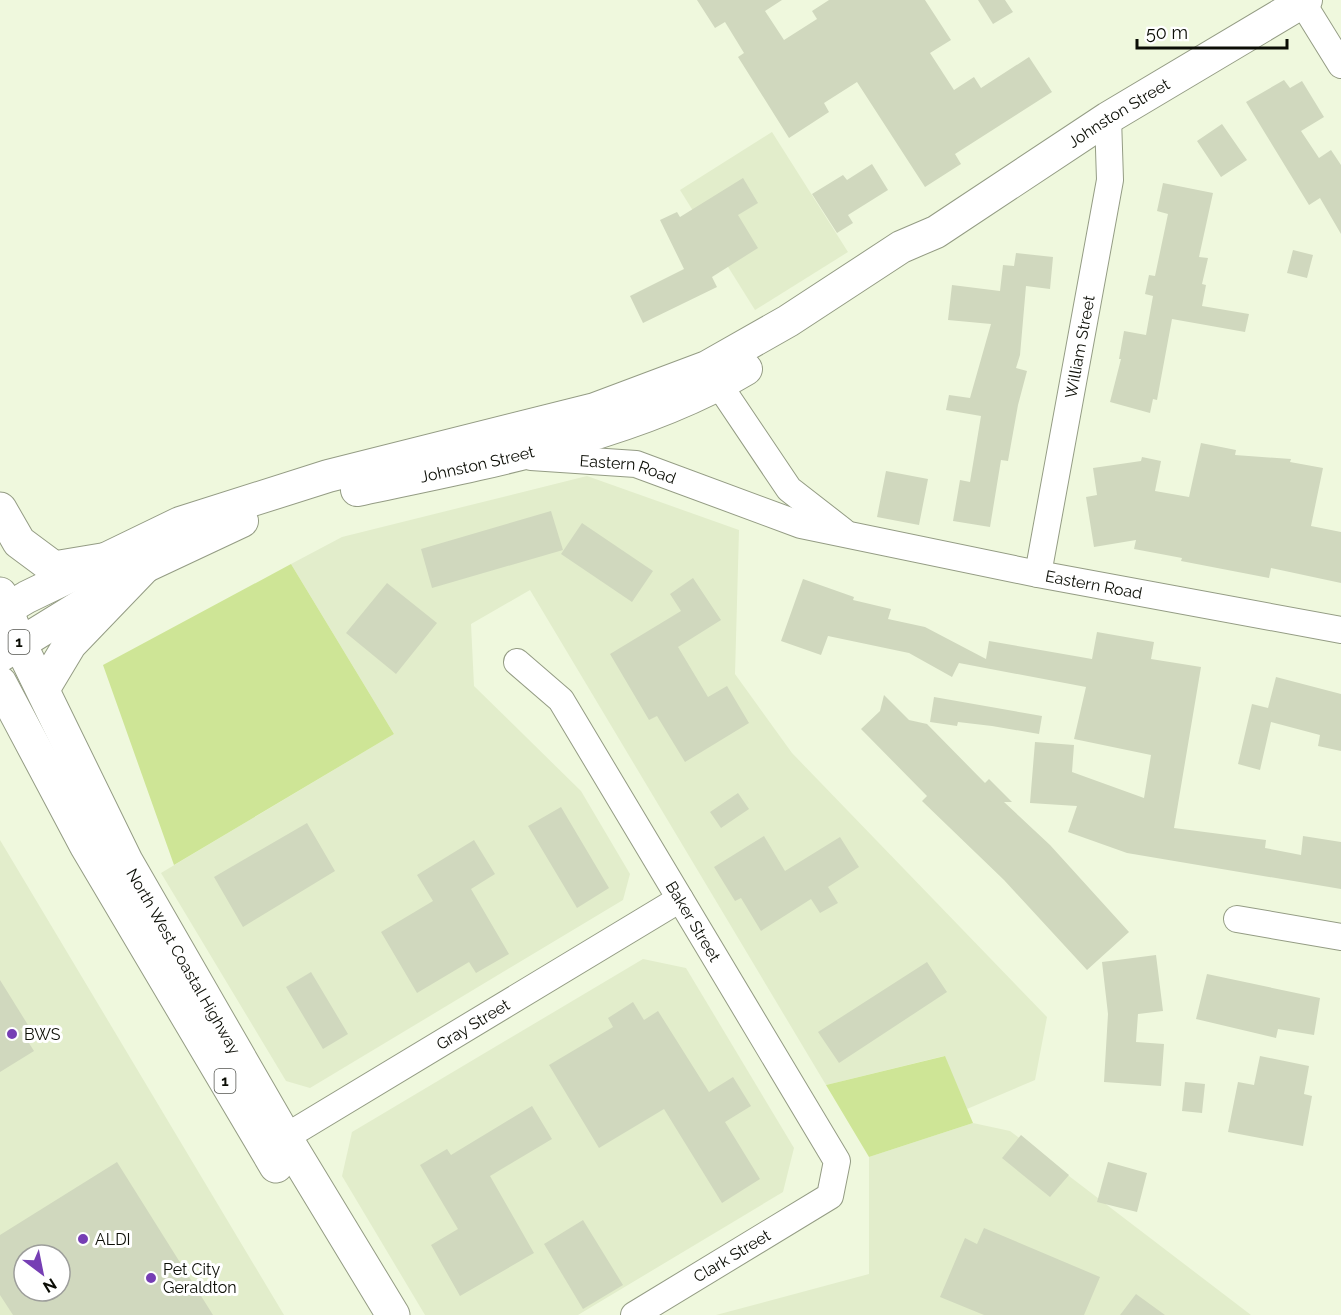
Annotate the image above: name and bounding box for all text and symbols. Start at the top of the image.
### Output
scale bar [1137,12,1287,50]
text: 50 m [1146,22,1188,43]
street label: Johnston Street [1064,74,1173,151]
street label: William Street [1061,293,1098,400]
street label: Johnston Street [418,441,537,486]
street label: Eastern Road [579,451,679,487]
street label: Eastern Road [1044,566,1144,603]
road number: 1 [8,630,29,654]
street label: North West Coastal Highway [123,865,245,1058]
street label: Baker Street [662,877,725,966]
street label: Gray Street [433,994,513,1053]
place label: BWS [24,1025,61,1044]
marker: BWS [5,1027,19,1041]
road number: 1 [214,1069,236,1093]
street label: Clark Street [690,1225,775,1286]
place label: ALDI [95,1230,131,1249]
marker: ALDI [76,1232,90,1246]
north arrow [12,1243,72,1303]
place label: Pet City Geraldton [163,1260,237,1297]
marker: Pet City Geraldton [144,1271,158,1285]
text: N [39,1274,60,1297]

